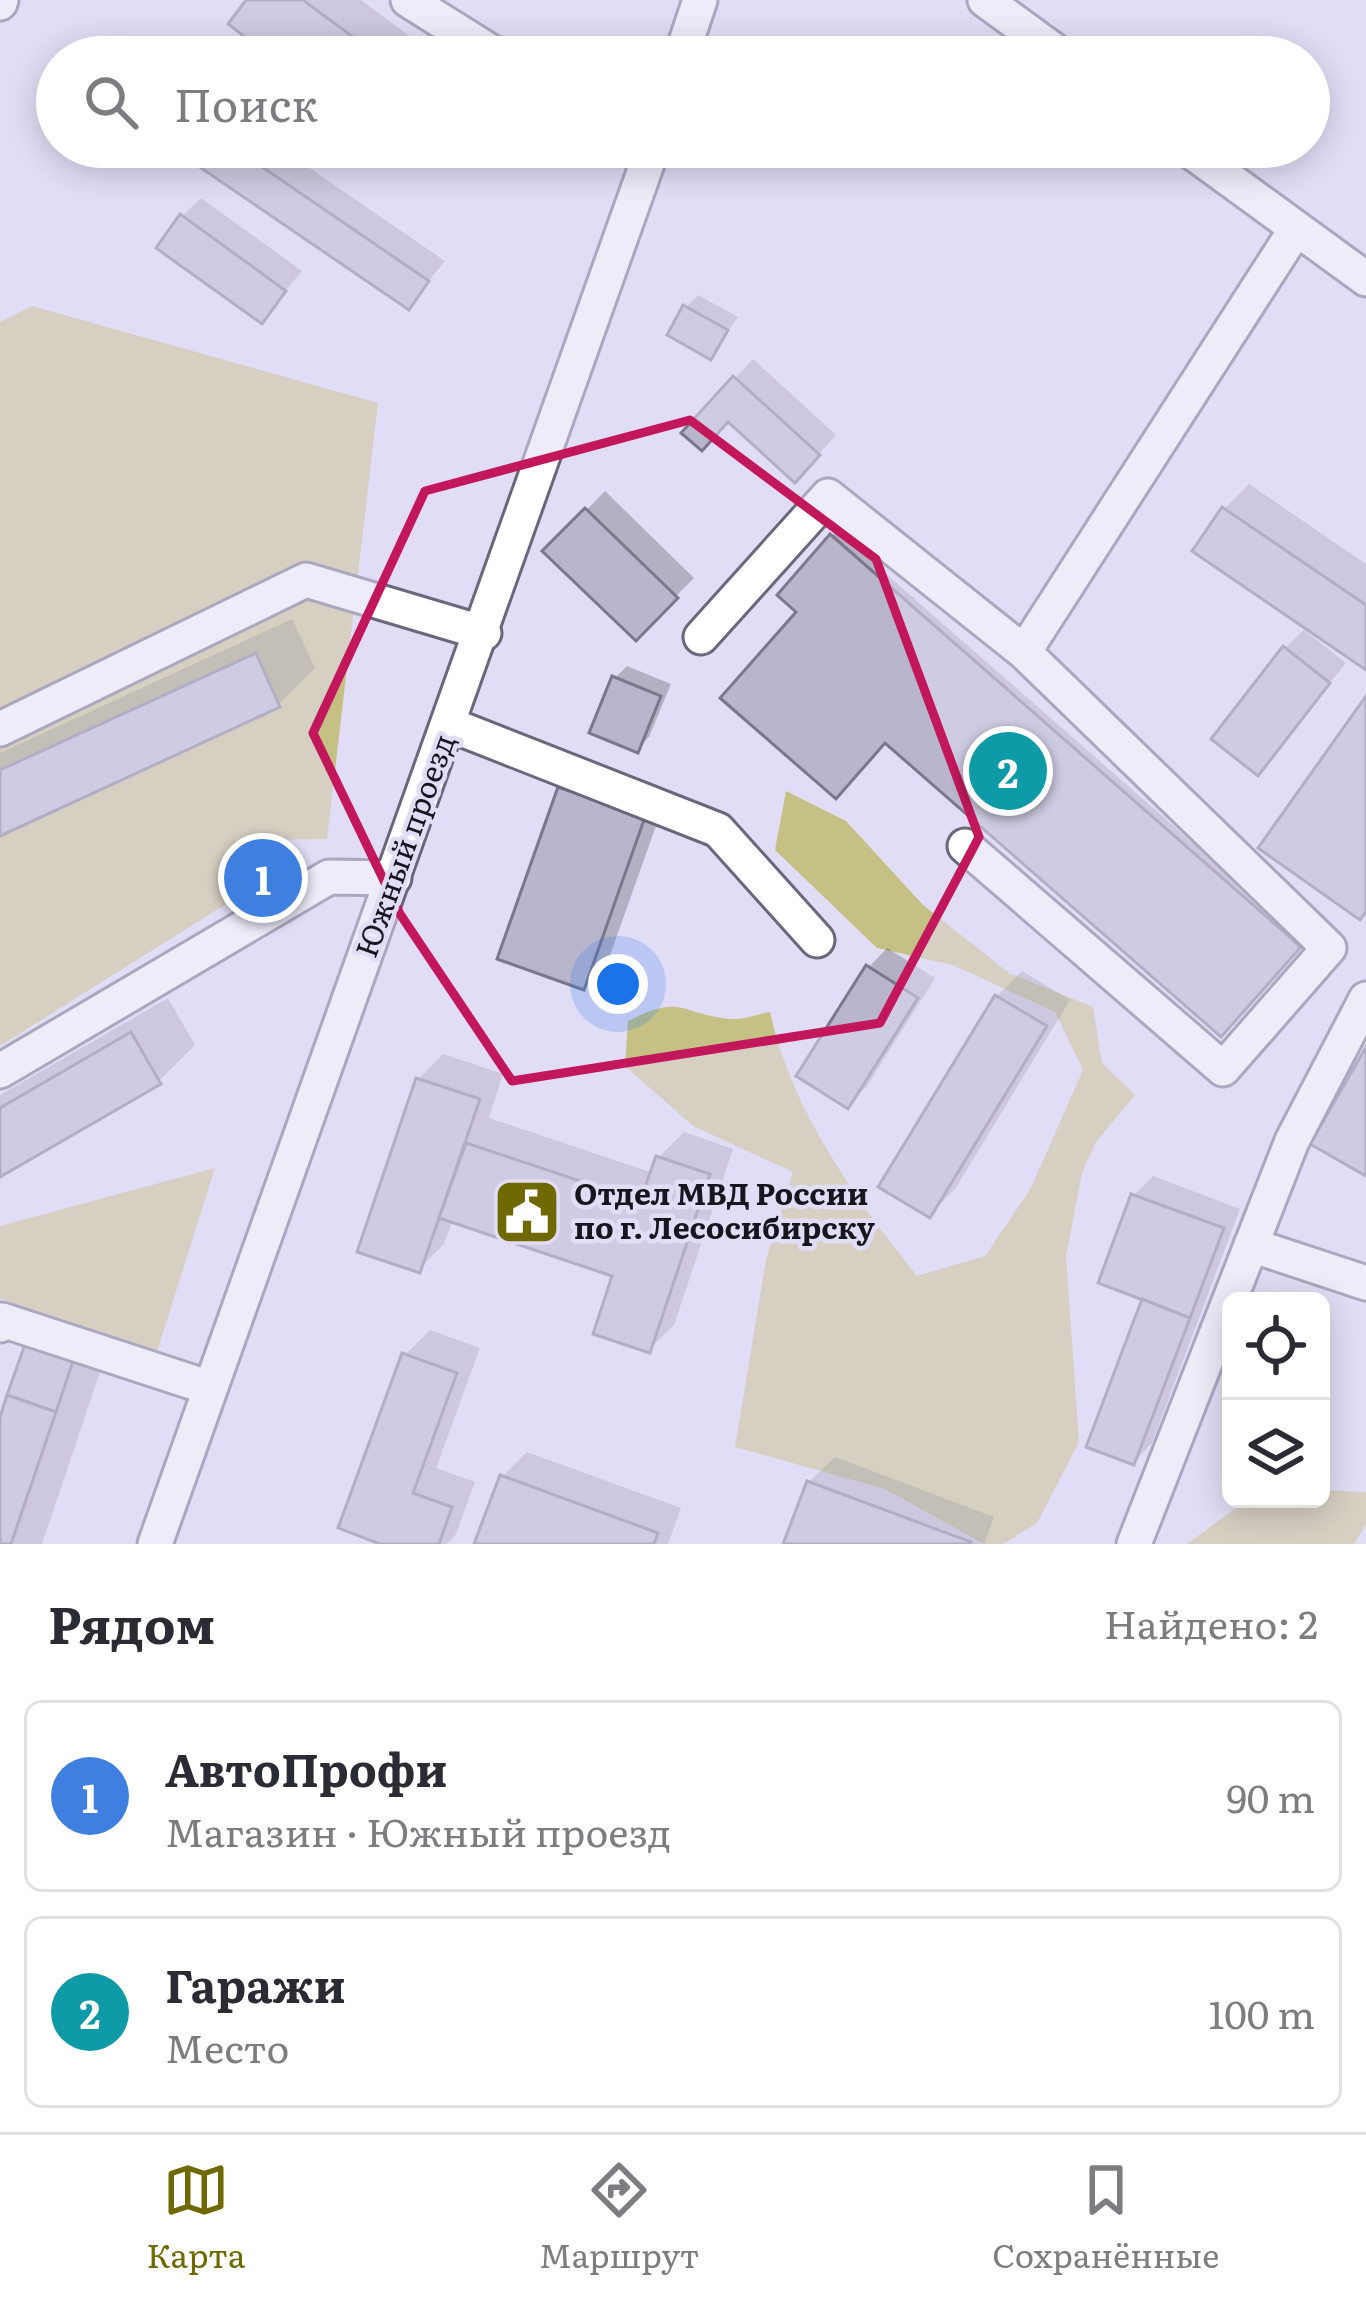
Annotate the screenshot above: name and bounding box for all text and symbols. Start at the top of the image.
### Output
search box [36,36,1330,168]
icon: search [78,69,144,135]
text: Поиск [174,69,318,136]
pin: 2 [969,726,1047,816]
street label: Южный проезд [342,727,464,963]
pin: 1 [224,833,302,923]
your location [588,954,648,1014]
place label: Отдел МВД России по г. Лесосибирску [574,1170,876,1248]
public building icon: Отдел МВД России по г. Лесосибирску [492,1177,562,1247]
map controls [1222,1292,1330,1508]
button: locate [1222,1292,1330,1400]
button: layers [1222,1400,1330,1508]
text: Рядом [48,1584,215,1660]
text: Найдено: 2 [1104,1593,1318,1651]
text: АвтоПрофи [165,1734,447,1801]
text: 1 [82,1767,98,1825]
text: 90 m [1226,1767,1315,1825]
text: Магазин · Южный проезд [165,1801,671,1859]
text: Гаражи [165,1950,346,2017]
text: 2 [80,1983,100,2041]
text: 100 m [1208,1983,1315,2041]
text: Место [165,2017,289,2075]
tab: Карта [147,2157,245,2278]
tab: Маршрут [539,2157,699,2278]
tab: Сохранённые [992,2157,1219,2278]

